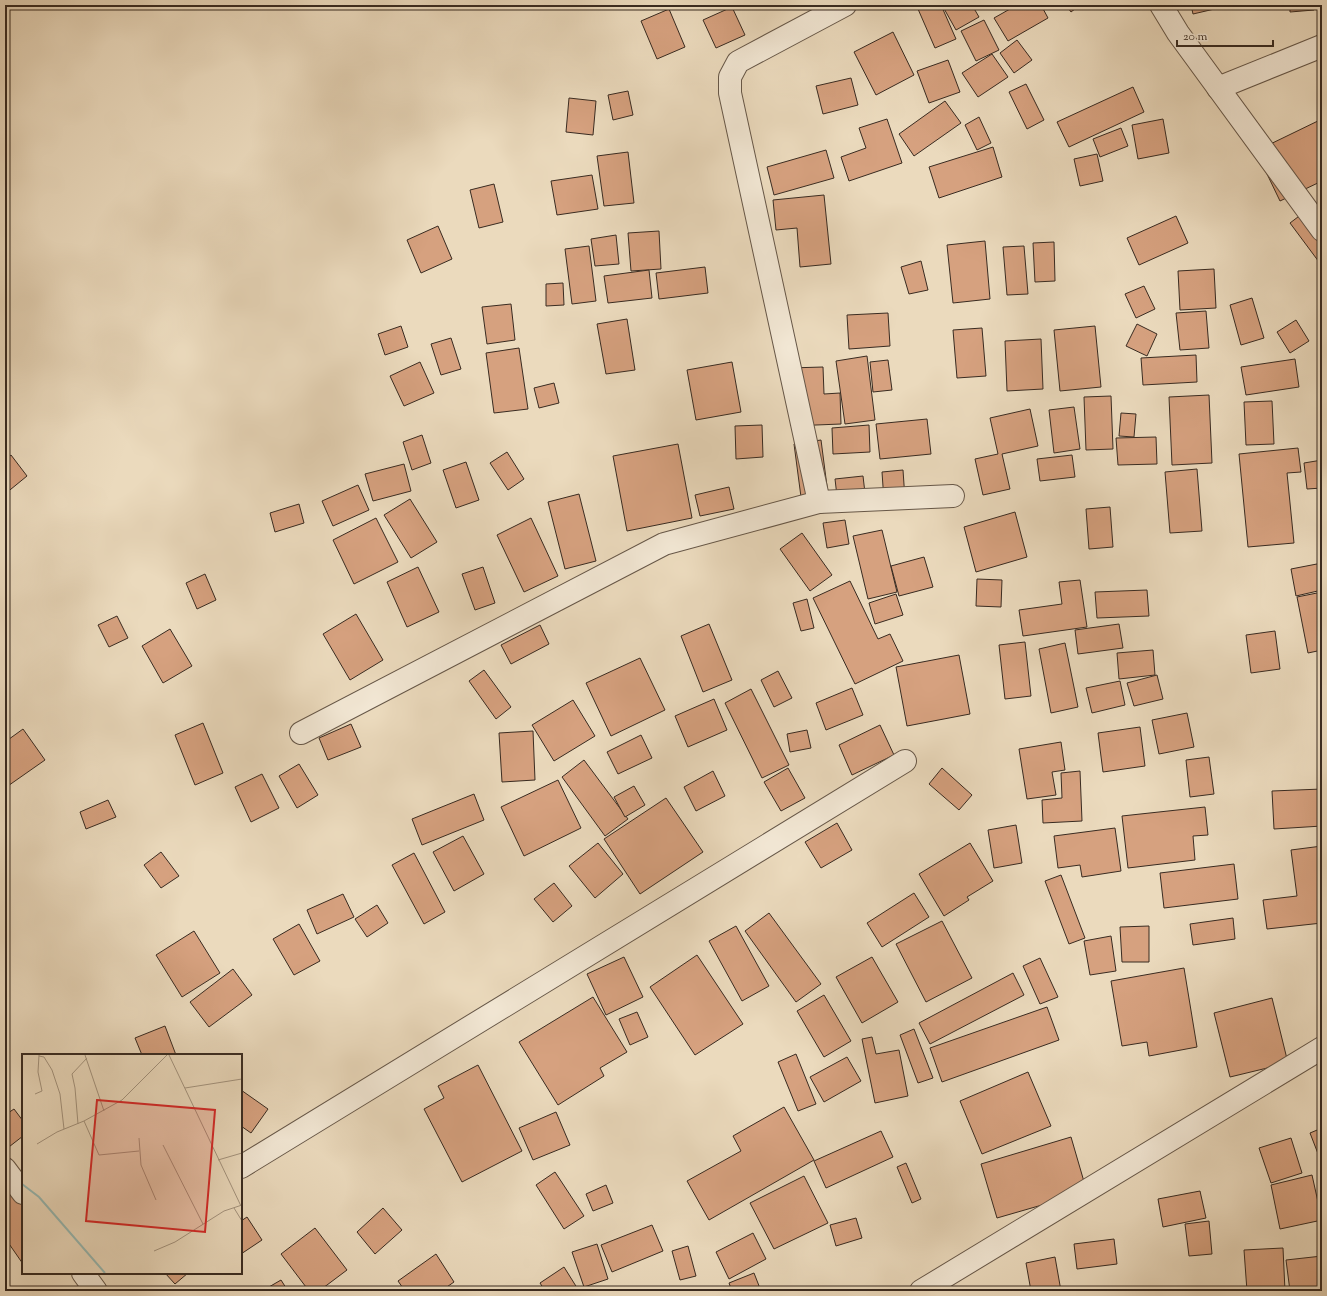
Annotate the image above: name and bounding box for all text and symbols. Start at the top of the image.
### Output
scale bar [1177,22,1273,48]
text: 20 m [1183,28,1208,46]
inset map [22,1054,242,1274]

